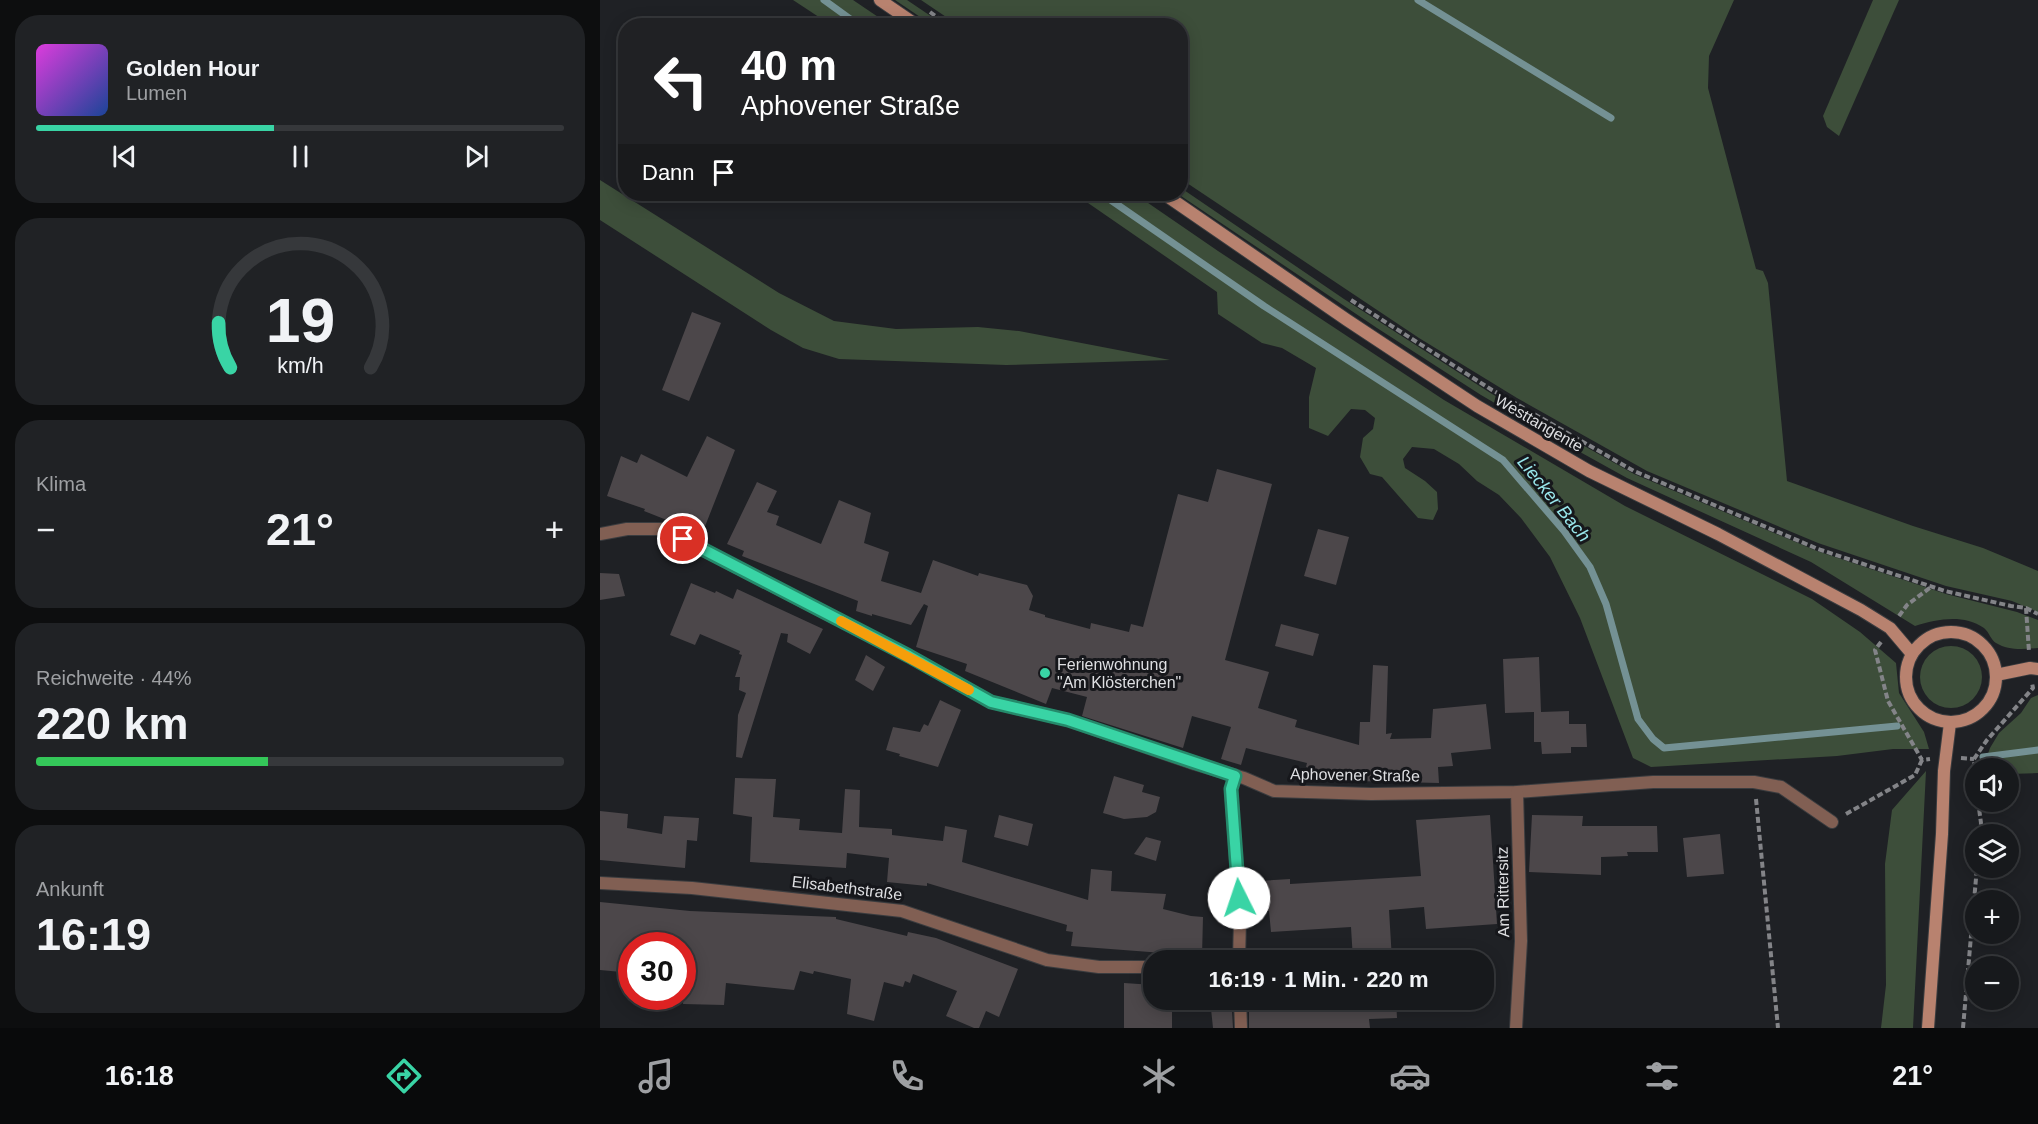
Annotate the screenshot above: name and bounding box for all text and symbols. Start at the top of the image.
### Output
icon: left [642,42,720,120]
text: 40 m [741,42,837,89]
text: Golden Hour [126,56,259,81]
text: Lumen [126,82,187,104]
text: Aphovener Straße [741,91,960,121]
icon: previous [108,140,141,173]
icon: pause [284,140,317,173]
icon: next [460,140,493,173]
icon: arrive [707,156,740,189]
text: Dann [642,160,695,185]
text: 19 [265,287,335,356]
text: km/h [277,355,323,379]
street label: Westtangente [1492,391,1586,455]
water label: Liecker Bach [1513,452,1595,546]
text: Klima [36,473,86,495]
text: 21° [266,504,334,555]
text: − [36,511,55,548]
text: + [545,511,564,548]
pin [657,513,708,564]
icon: arrive [666,522,699,555]
place label: Ferienwohnung "Am Klösterchen" [1057,656,1181,691]
marker: Ferienwohnung "Am Klösterchen" [1038,666,1052,680]
text: Reichweite · 44% [36,667,192,689]
text: 220 km [36,698,189,749]
map controls [1965,758,2019,1010]
button: sound [1965,758,2019,812]
street label: Aphovener Straße [1290,765,1420,785]
button: layers [1965,824,2019,878]
street label: Am Rittersitz [1494,847,1512,937]
position arrow [1207,866,1271,930]
street label: Elisabethstraße [791,873,903,903]
text: Ankunft [36,878,104,900]
button: + [1965,890,2019,944]
text: 16:19 [36,909,151,960]
speed limit sign: 30 [618,932,696,1010]
button: − [1965,956,2019,1010]
text: 16:19 · 1 Min. · 220 m [1208,967,1429,992]
icon: directions [383,1055,425,1097]
icon: music [635,1055,677,1097]
icon: phone [886,1055,928,1097]
icon: climate [1138,1055,1180,1097]
icon: car [1389,1055,1431,1097]
icon: filters [1641,1055,1683,1097]
text: 16:18 [105,1061,174,1091]
text: 21° [1892,1061,1933,1091]

